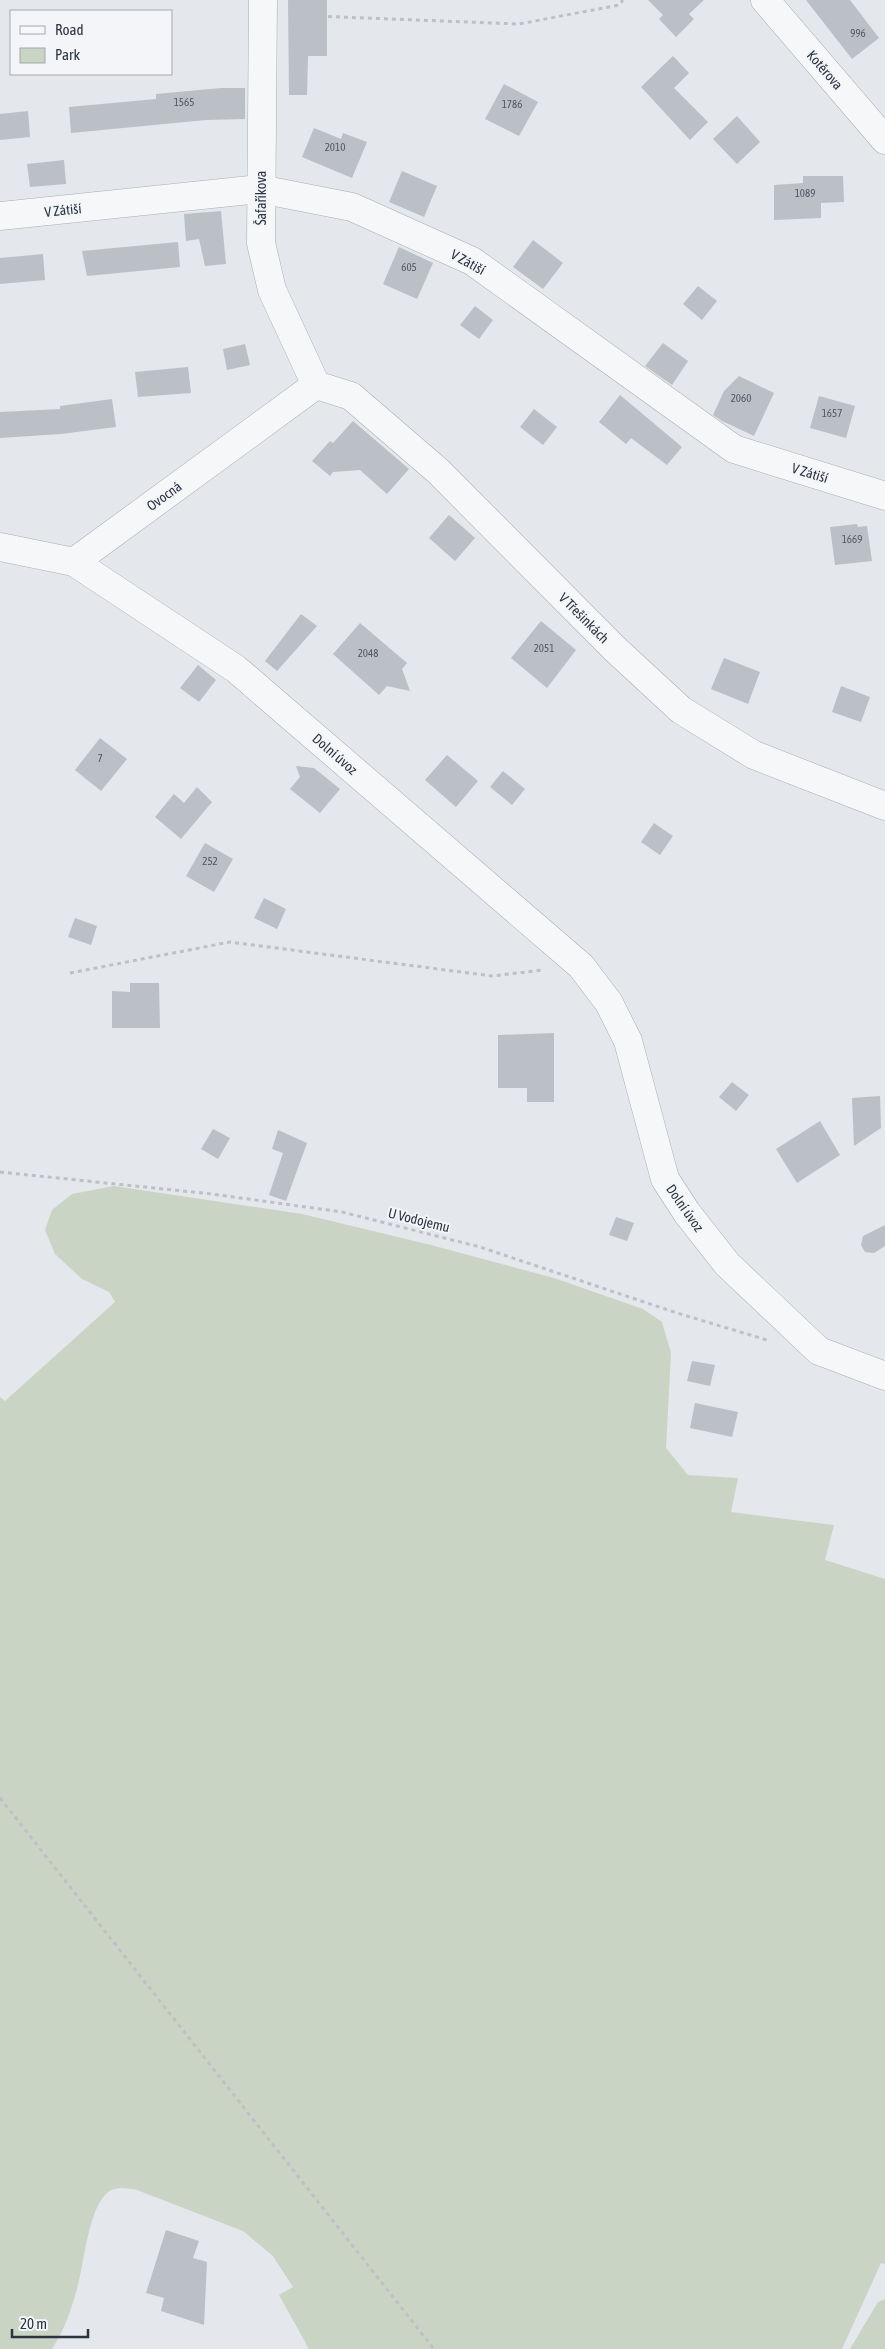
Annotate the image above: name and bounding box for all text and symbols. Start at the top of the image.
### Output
legend [10,10,172,75]
text: Road [55,21,84,38]
house number: 996 [850,27,866,39]
text: Park [55,46,80,63]
street label: Kotěrova [804,47,846,93]
house number: 1565 [174,96,194,108]
house number: 1786 [502,98,522,110]
house number: 2010 [325,141,345,153]
street label: Šafaříkova [253,171,269,225]
house number: 1089 [795,187,815,199]
street label: V Zátiší [44,200,82,220]
street label: V Zátiší [448,246,488,278]
house number: 605 [401,261,417,273]
house number: 2060 [731,392,751,404]
house number: 1657 [822,407,842,419]
street label: V Zátiší [790,460,830,486]
street label: Ovocná [144,478,184,514]
house number: 1669 [842,533,862,545]
street label: V Třešinkách [556,590,612,646]
house number: 2051 [534,642,554,654]
house number: 2048 [358,647,378,659]
street label: Dolní úvoz [309,730,361,778]
house number: 7 [97,752,103,764]
house number: 252 [202,855,218,867]
street label: Dolní úvoz [663,1181,707,1235]
street label: U Vodojemu [387,1205,451,1235]
scale bar [12,2306,89,2338]
text: 20 m [20,2315,47,2332]

